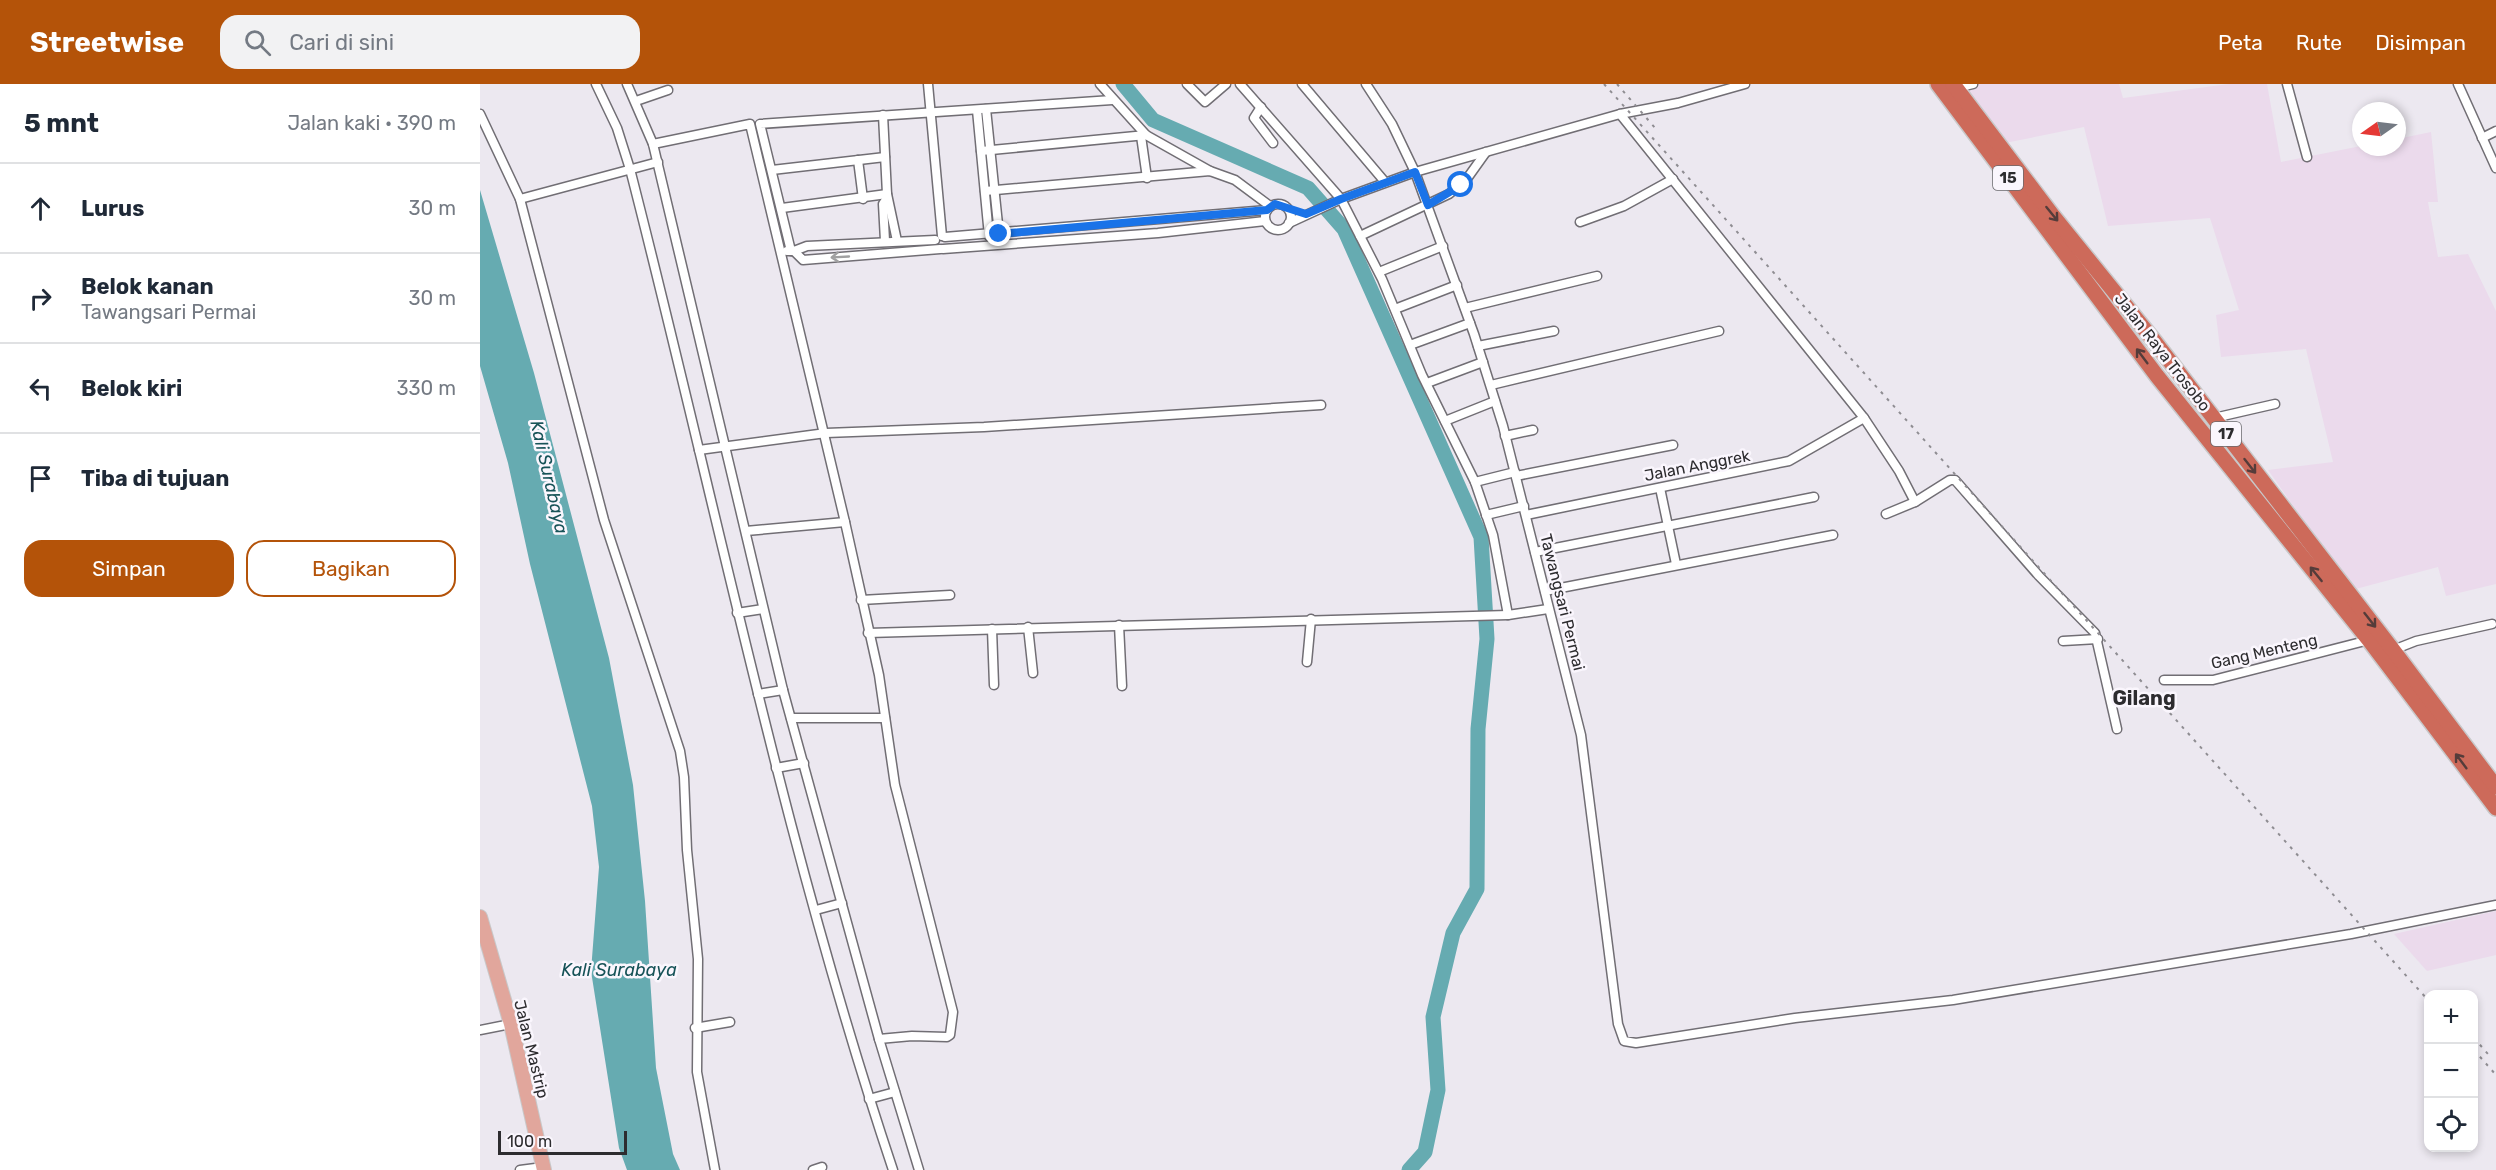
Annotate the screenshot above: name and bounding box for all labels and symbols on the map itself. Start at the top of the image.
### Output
north arrow [2352,102,2406,156]
road number: 15 [1993,166,2023,190]
route start [1447,171,1473,197]
one-way arrow [2045,206,2058,222]
route end [985,220,1011,246]
one-way arrow [831,252,851,263]
street label: Jalan Raya Trosobo [2111,290,2215,415]
one-way arrow [2136,348,2148,364]
water label: Kali Surabaya [525,418,573,536]
road number: 17 [2211,422,2241,446]
street label: Jalan Anggrek [1643,446,1752,485]
one-way arrow [2244,458,2257,474]
street label: Tawangsari Permai [1536,532,1589,672]
one-way arrow [2309,566,2322,582]
one-way arrow [2363,612,2376,628]
street label: Gang Menteng [2209,630,2319,673]
district label: Gilang [2112,686,2176,710]
one-way arrow [2455,754,2467,770]
water label: Kali Surabaya [561,959,677,981]
street label: Jalan Mastrip [510,998,553,1100]
scale bar [498,1128,627,1156]

